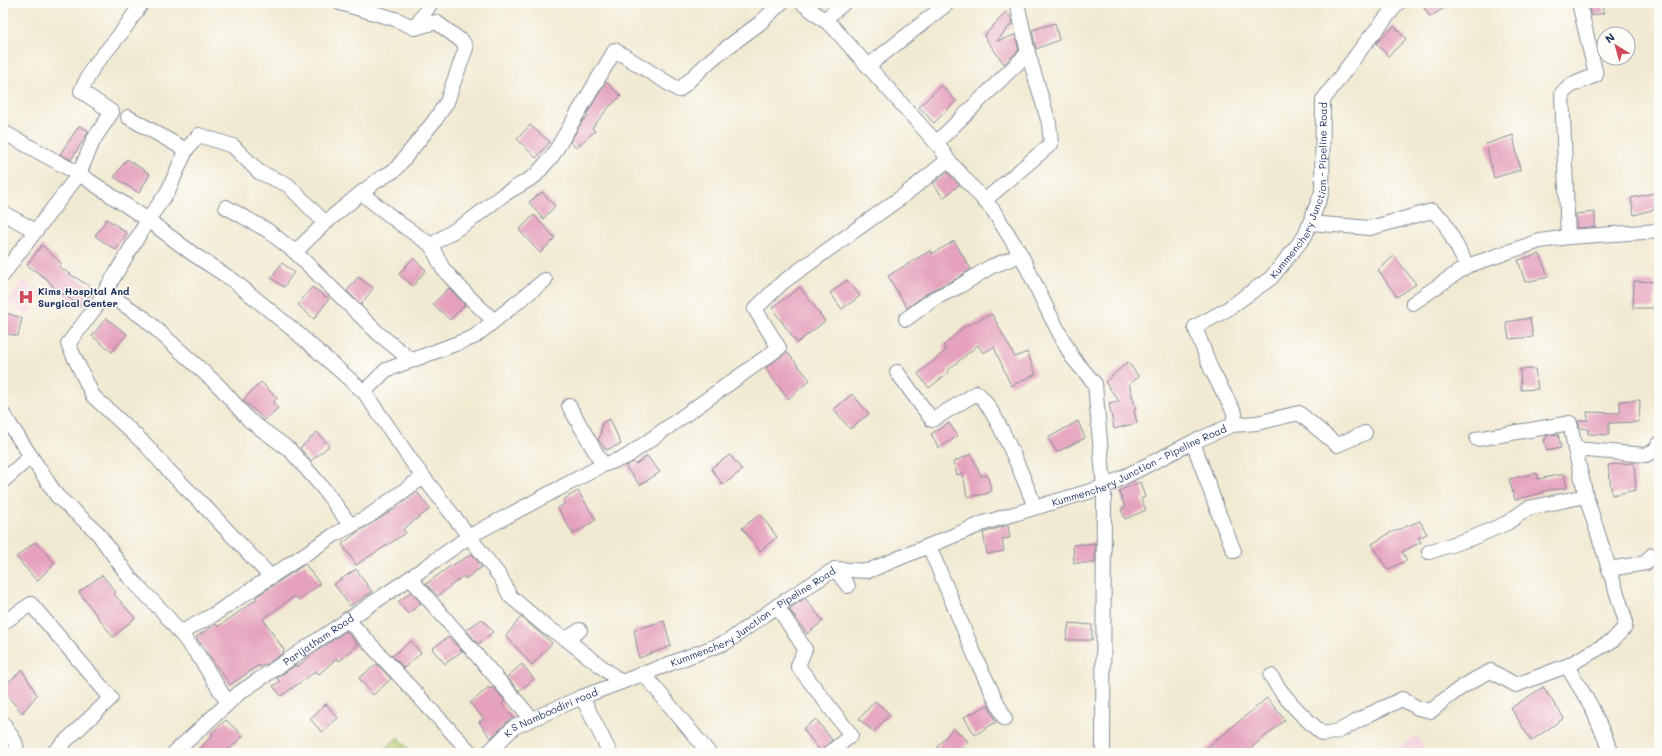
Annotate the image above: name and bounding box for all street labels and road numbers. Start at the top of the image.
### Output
street label: Kummenchery Junction - Pipeline Road [1267,102,1330,281]
street label: Kummenchery Junction - Pipeline Road [1050,421,1228,509]
street label: Kummenchery Junction - Pipeline Road [668,564,838,670]
street label: Parijatham Road [280,611,356,669]
street label: K S Namboodiri road [501,685,599,740]

